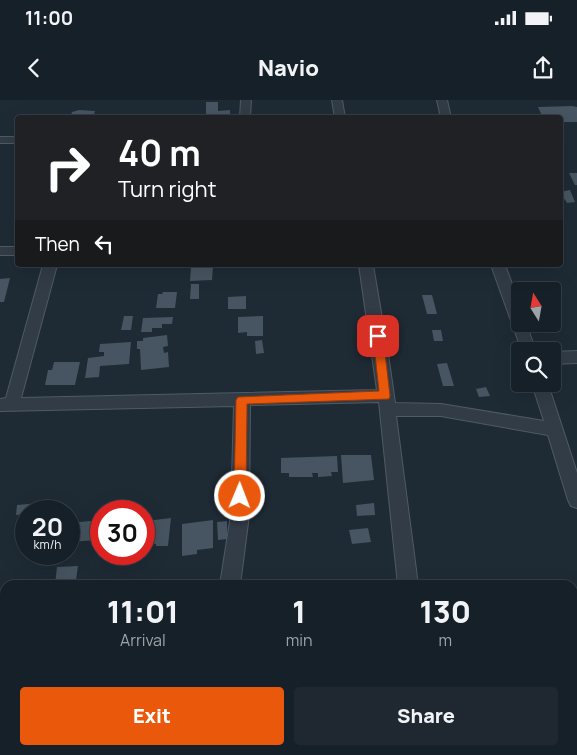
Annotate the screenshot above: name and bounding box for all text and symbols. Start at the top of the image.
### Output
text: 11:00 [25,5,73,31]
text: Navio [258,53,319,83]
icon: back [20,54,48,82]
icon: share [529,54,557,82]
text: 40 m [118,129,201,177]
icon: right [35,135,100,200]
text: Turn right [118,174,216,204]
icon: left [90,230,118,258]
text: Then [35,231,80,257]
north arrow [511,282,561,332]
map controls [511,282,561,392]
pin [357,315,399,357]
icon: arrive [364,322,392,350]
button: search [511,342,561,392]
position arrow [213,469,265,521]
speed limit sign: 30 [90,500,155,565]
text: 20 [32,509,63,544]
text: km/h [34,536,61,553]
text: 11:01 [107,591,179,632]
text: 1 [292,591,306,632]
text: 130 [419,591,471,632]
text: Arrival [120,629,166,651]
text: min [286,629,313,651]
text: m [438,629,452,651]
button: Exit [20,687,284,745]
button: Share [294,687,558,745]

